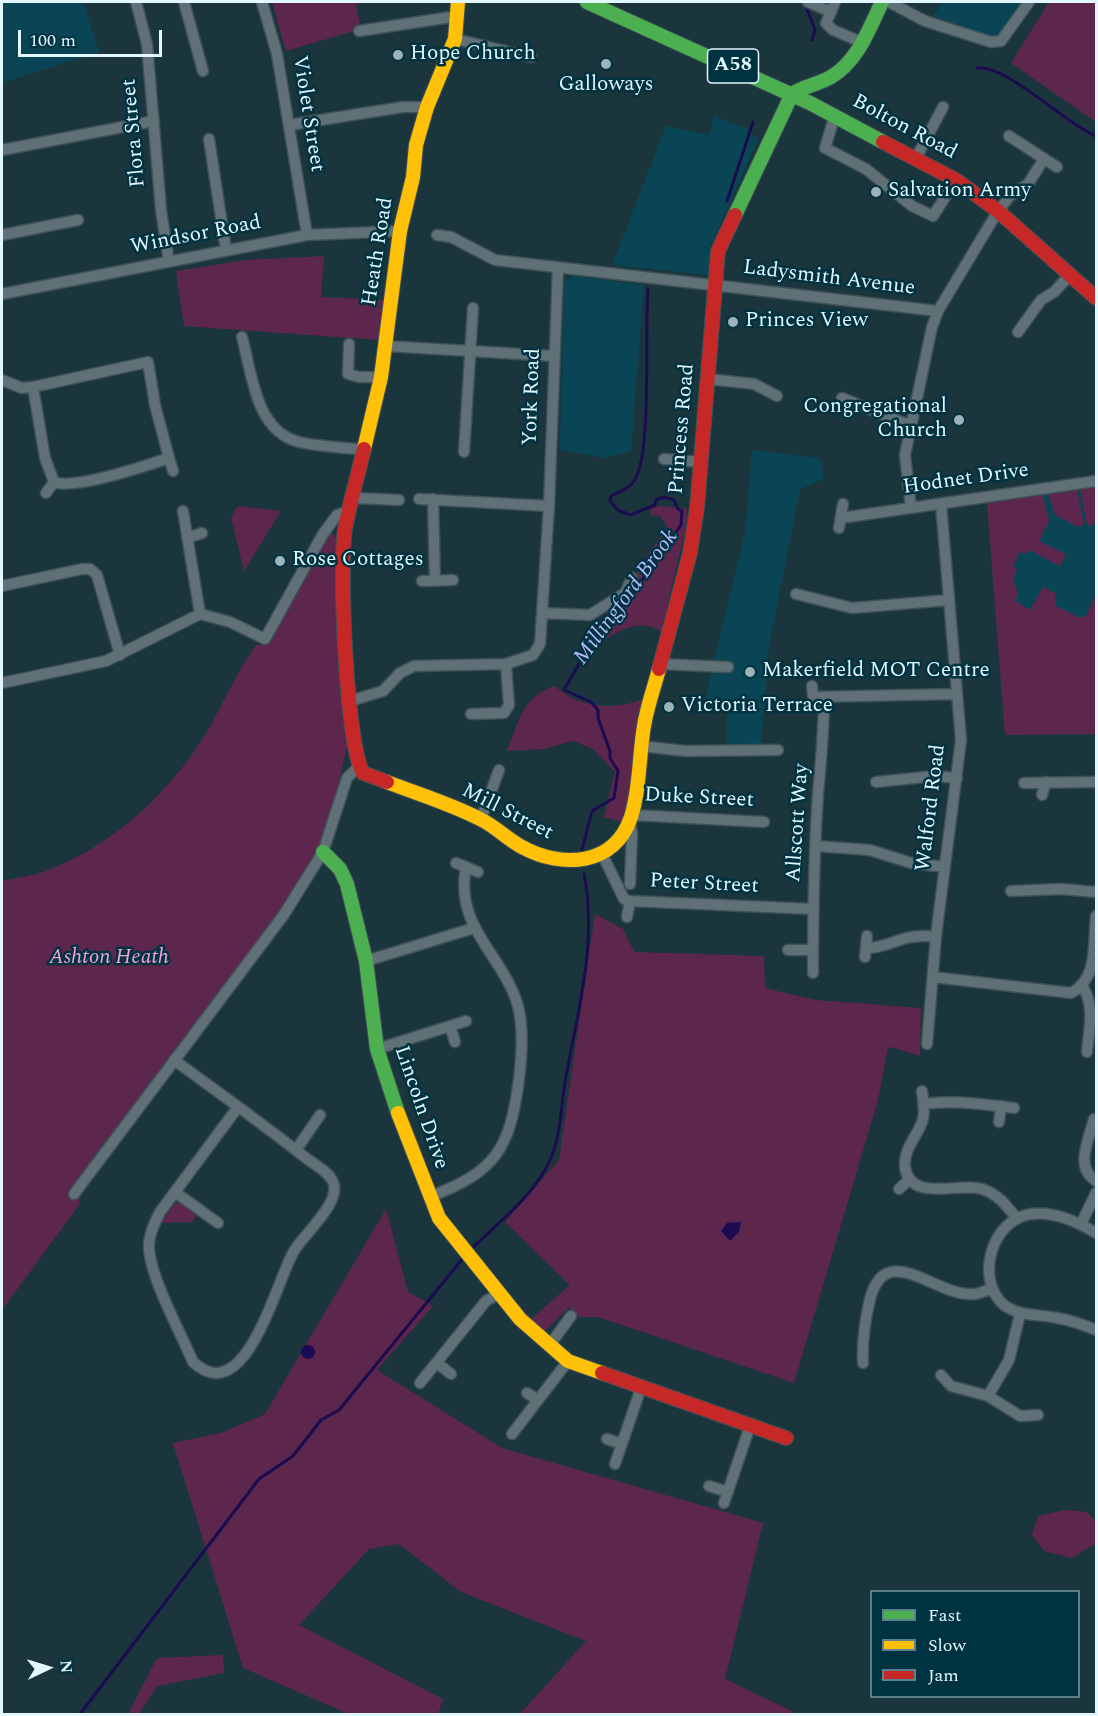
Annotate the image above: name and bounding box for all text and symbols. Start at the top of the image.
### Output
scale bar [21,18,165,56]
text: 100 m [29,27,76,54]
place label: Hope Church [410,42,536,68]
marker: Hope Church [391,48,405,62]
road number: A58 [708,49,758,83]
street label: Violet Street [285,54,329,174]
marker: Galloways [599,57,613,71]
place label: Galloways [558,73,654,99]
street label: Flora Street [118,78,152,188]
street label: Bolton Road [847,90,961,166]
place label: Salvation Army [888,179,1031,205]
marker: Salvation Army [869,185,883,199]
street label: Heath Road [358,196,400,308]
street label: Windsor Road [129,211,263,261]
street label: Ladysmith Avenue [742,256,916,302]
place label: Princes View [745,309,868,335]
marker: Princes View [726,315,740,329]
street label: York Road [519,348,547,446]
street label: Princess Road [665,363,701,495]
place label: Congregational Church [803,395,947,445]
marker: Congregational Church [952,413,966,427]
street label: Hodnet Drive [902,459,1030,501]
water label: Millingford Brook [569,525,685,671]
place label: Rose Cottages [292,548,424,574]
marker: Rose Cottages [273,554,287,568]
place label: Makerfield MOT Centre [762,659,990,685]
marker: Makerfield MOT Centre [743,665,757,679]
place label: Victoria Terrace [681,694,833,720]
marker: Victoria Terrace [662,700,676,714]
street label: Walford Road [912,743,952,873]
street label: Allscott Way [782,763,816,883]
street label: Mill Street [457,779,557,847]
street label: Duke Street [643,784,755,814]
street label: Peter Street [649,870,759,900]
park label: Ashton Heath [49,946,169,972]
street label: Lincoln Drive [387,1043,453,1173]
legend [870,1590,1080,1698]
text: Fast [928,1602,961,1629]
text: Slow [928,1632,966,1659]
north arrow [18,1638,78,1698]
text: N [54,1659,78,1674]
text: Jam [928,1662,959,1689]

